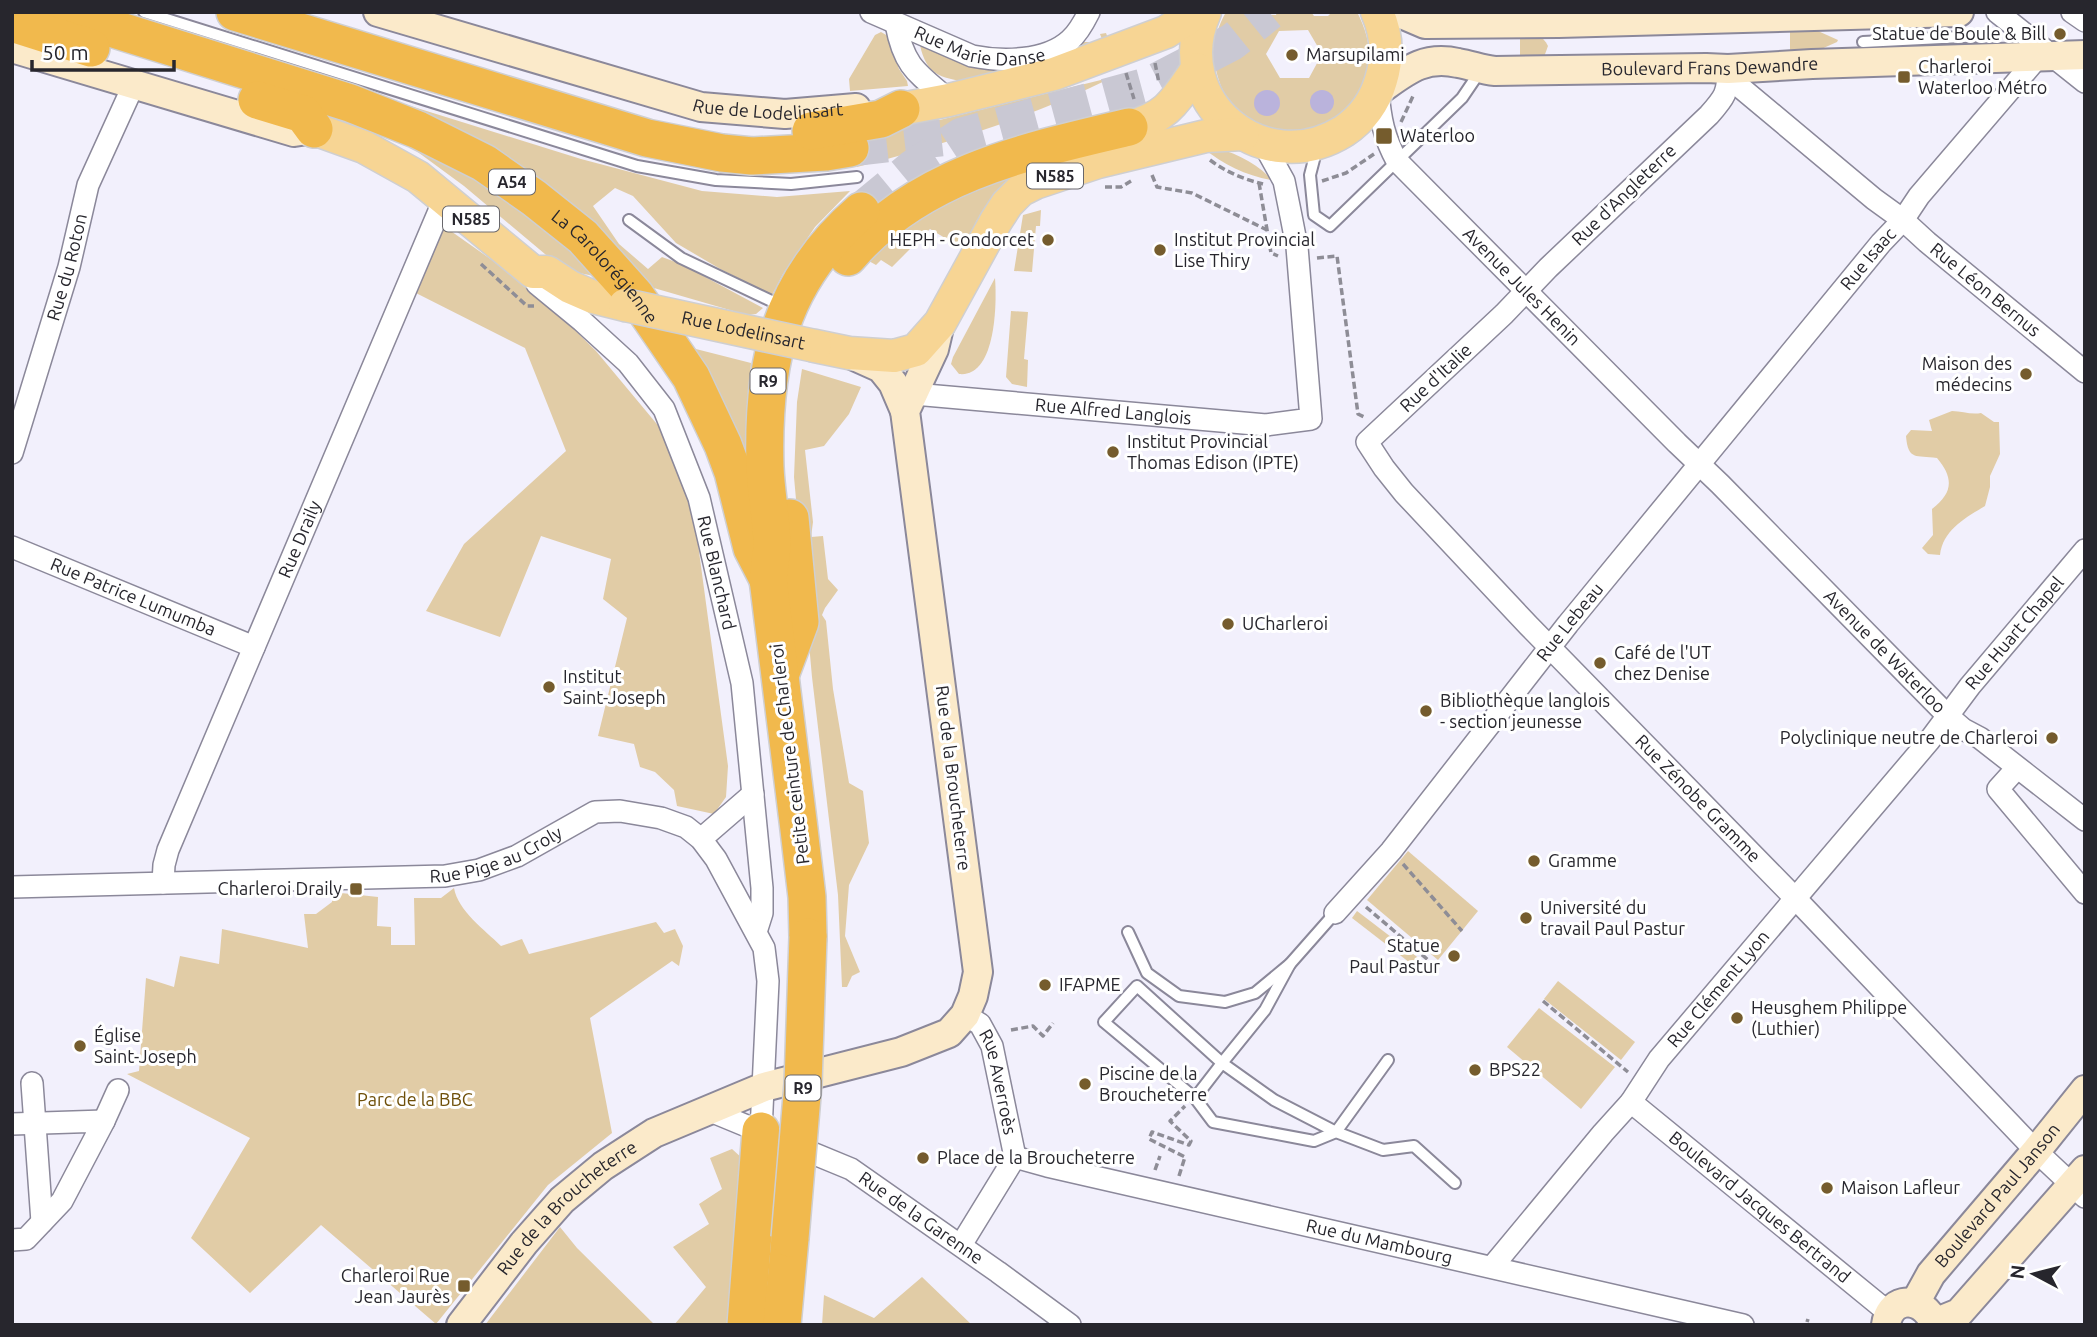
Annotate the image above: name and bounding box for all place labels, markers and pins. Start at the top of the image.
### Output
place label: Statue de Boule & Bill [1872,23,2046,43]
marker: Statue de Boule & Bill [2052,26,2068,42]
place label: Marsupilami [1306,44,1405,64]
marker: Marsupilami [1284,47,1300,63]
place label: Charleroi Waterloo Métro [1918,56,2047,97]
marker: Charleroi Waterloo Métro [1896,69,1912,85]
place label: Waterloo [1400,125,1475,145]
marker: Waterloo [1374,126,1394,146]
place label: HEPH - Condorcet [890,229,1034,249]
place label: Institut Provincial Lise Thiry [1174,229,1315,270]
marker: HEPH - Condorcet [1040,232,1056,248]
marker: Institut Provincial Lise Thiry [1152,242,1168,258]
place label: Maison des médecins [1922,353,2012,394]
marker: Maison des médecins [2018,366,2034,382]
place label: Institut Provincial Thomas Edison (IPTE) [1127,431,1299,473]
marker: Institut Provincial Thomas Edison (IPTE) [1105,444,1121,460]
place label: UCharleroi [1242,613,1328,633]
marker: UCharleroi [1220,616,1236,632]
place label: Café de l'UT chez Denise [1614,642,1711,683]
marker: Café de l'UT chez Denise [1592,655,1608,671]
place label: Institut Saint-Joseph [563,666,666,707]
marker: Institut Saint-Joseph [541,679,557,695]
place label: Bibliothèque langlois - section jeunesse [1440,690,1610,731]
marker: Bibliothèque langlois - section jeunesse [1418,703,1434,719]
place label: Polyclinique neutre de Charleroi [1780,727,2038,747]
marker: Polyclinique neutre de Charleroi [2044,730,2060,746]
place label: Gramme [1548,850,1617,870]
marker: Gramme [1526,853,1542,869]
place label: Charleroi Draily [218,878,342,898]
marker: Charleroi Draily [348,881,364,897]
place label: Université du travail Paul Pastur [1540,897,1685,938]
marker: Université du travail Paul Pastur [1518,910,1534,926]
place label: Statue Paul Pastur [1349,935,1440,976]
marker: Statue Paul Pastur [1446,948,1462,964]
place label: IFAPME [1059,974,1121,994]
marker: IFAPME [1037,977,1053,993]
place label: Heusghem Philippe (Luthier) [1751,997,1907,1039]
marker: Heusghem Philippe (Luthier) [1729,1010,1745,1026]
place label: Église Saint-Joseph [94,1024,197,1066]
marker: Église Saint-Joseph [72,1038,88,1054]
place label: BPS22 [1489,1059,1541,1079]
marker: BPS22 [1467,1062,1483,1078]
place label: Piscine de la Broucheterre [1099,1063,1207,1104]
marker: Piscine de la Broucheterre [1077,1076,1093,1092]
place label: Place de la Broucheterre [937,1147,1135,1167]
marker: Place de la Broucheterre [915,1150,931,1166]
place label: Maison Lafleur [1841,1177,1960,1197]
marker: Maison Lafleur [1819,1180,1835,1196]
place label: Charleroi Rue Jean Jaurès [341,1265,450,1306]
marker: Charleroi Rue Jean Jaurès [456,1278,472,1294]

